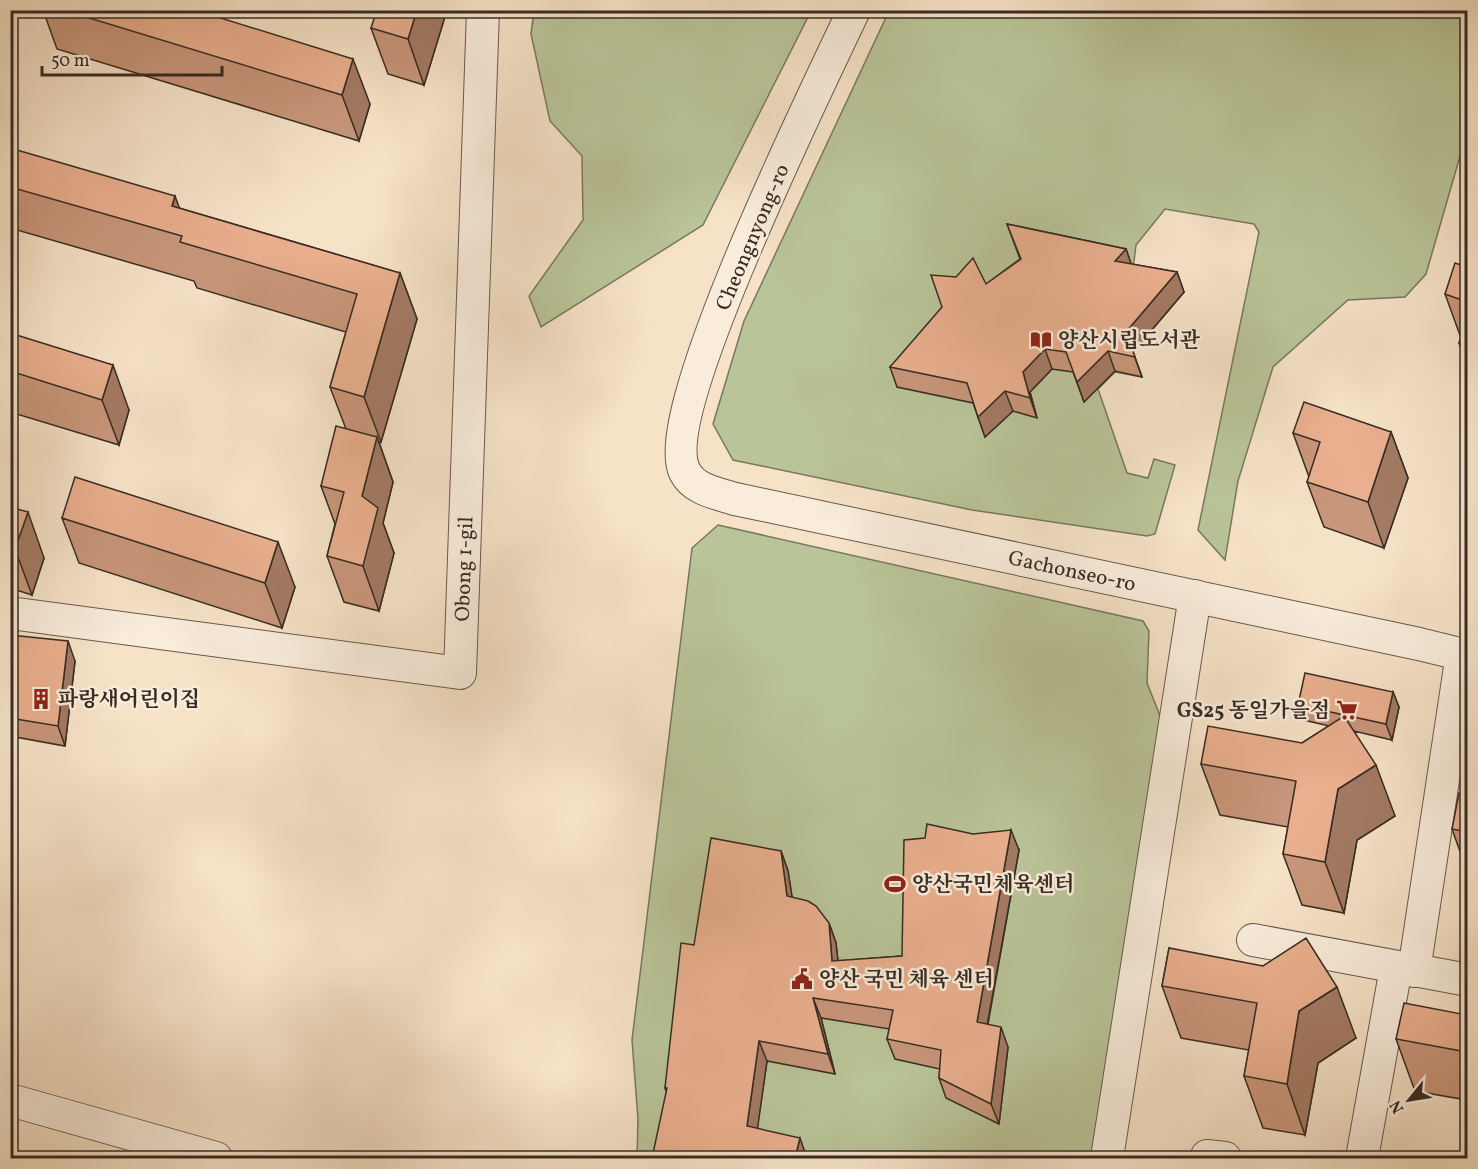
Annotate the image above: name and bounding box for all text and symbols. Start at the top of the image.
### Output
scale bar [42,39,222,77]
text: 50 m [51,49,90,74]
street label: Cheongnyong-ro [709,160,797,315]
place label: 양산시립도서관 [1058,327,1201,356]
library icon: 양산시립도서관 [1029,328,1053,352]
street label: Obong 1-gil [449,516,481,622]
street label: Gachonseo-ro [1005,544,1138,600]
place label: 파랑새어린이집 [58,686,200,715]
building icon: 파랑새어린이집 [29,687,53,711]
place label: GS25 동일가을점 [1177,697,1330,726]
supermarket icon: GS25 동일가을점 [1335,698,1359,722]
place label: 양산국민체육센터 [912,871,1074,900]
sports icon: 양산국민체육센터 [883,872,907,896]
place label: 양산 국민 체육 센터 [819,966,994,995]
public building icon: 양산 국민 체육 센터 [790,967,814,991]
north arrow [1379,1070,1439,1130]
text: N [1385,1096,1410,1117]

